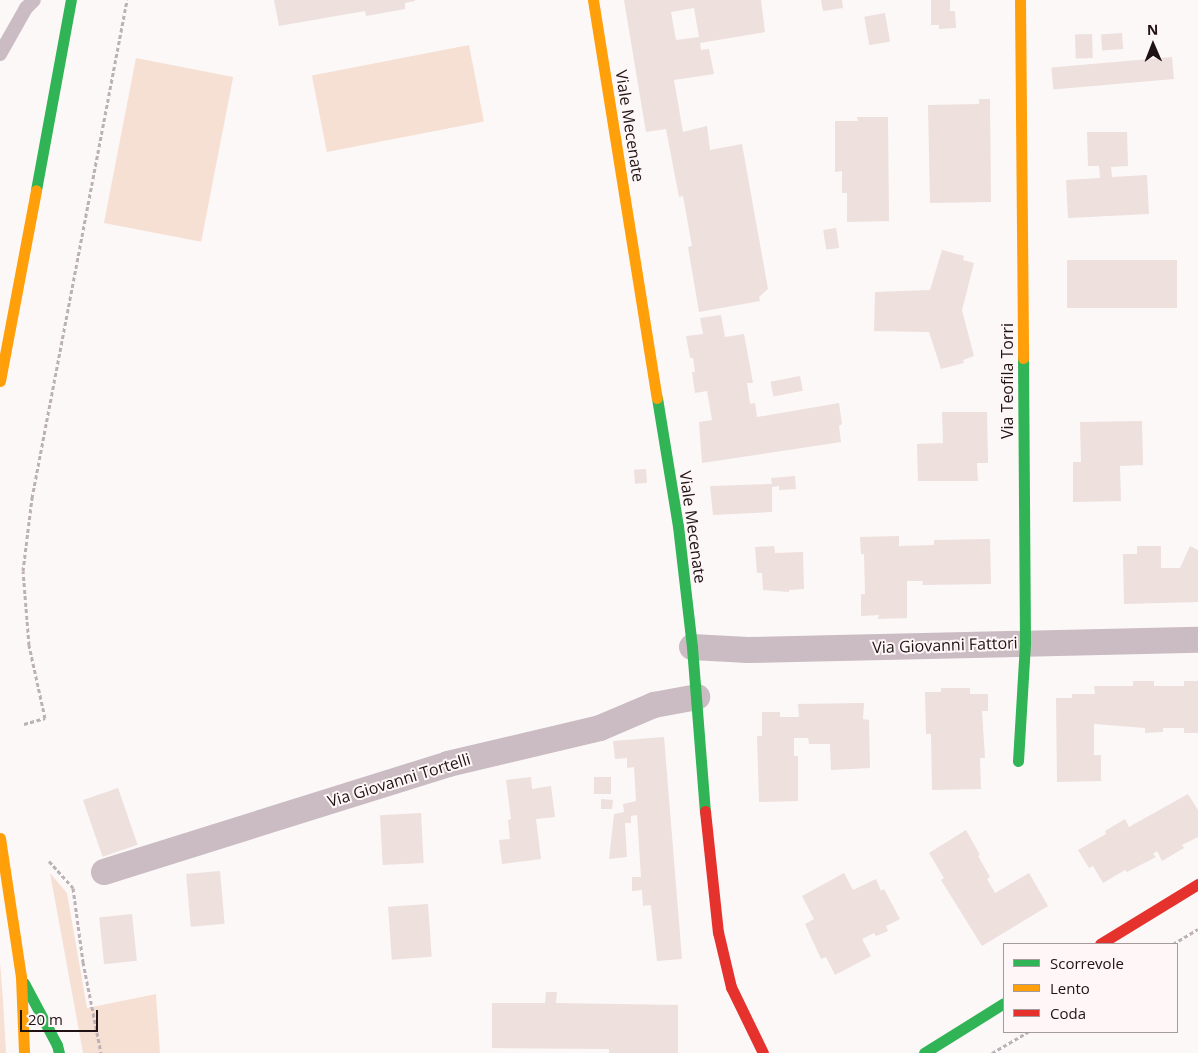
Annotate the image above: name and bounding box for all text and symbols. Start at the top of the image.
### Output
north arrow [1128,20,1178,70]
text: N [1147,20,1159,39]
street label: Viale Mecenate [612,69,648,183]
street label: Via Teofila Torri [997,323,1017,439]
street label: Viale Mecenate [676,470,710,584]
street label: Via Giovanni Fattori [872,633,1018,657]
street label: Via Giovanni Tortelli [325,749,473,811]
legend [1003,943,1178,1033]
text: Scorrevole [1050,953,1124,973]
text: Lento [1050,978,1090,998]
scale bar [22,1000,100,1032]
text: Coda [1050,1003,1086,1023]
text: 20 m [28,1009,63,1029]

